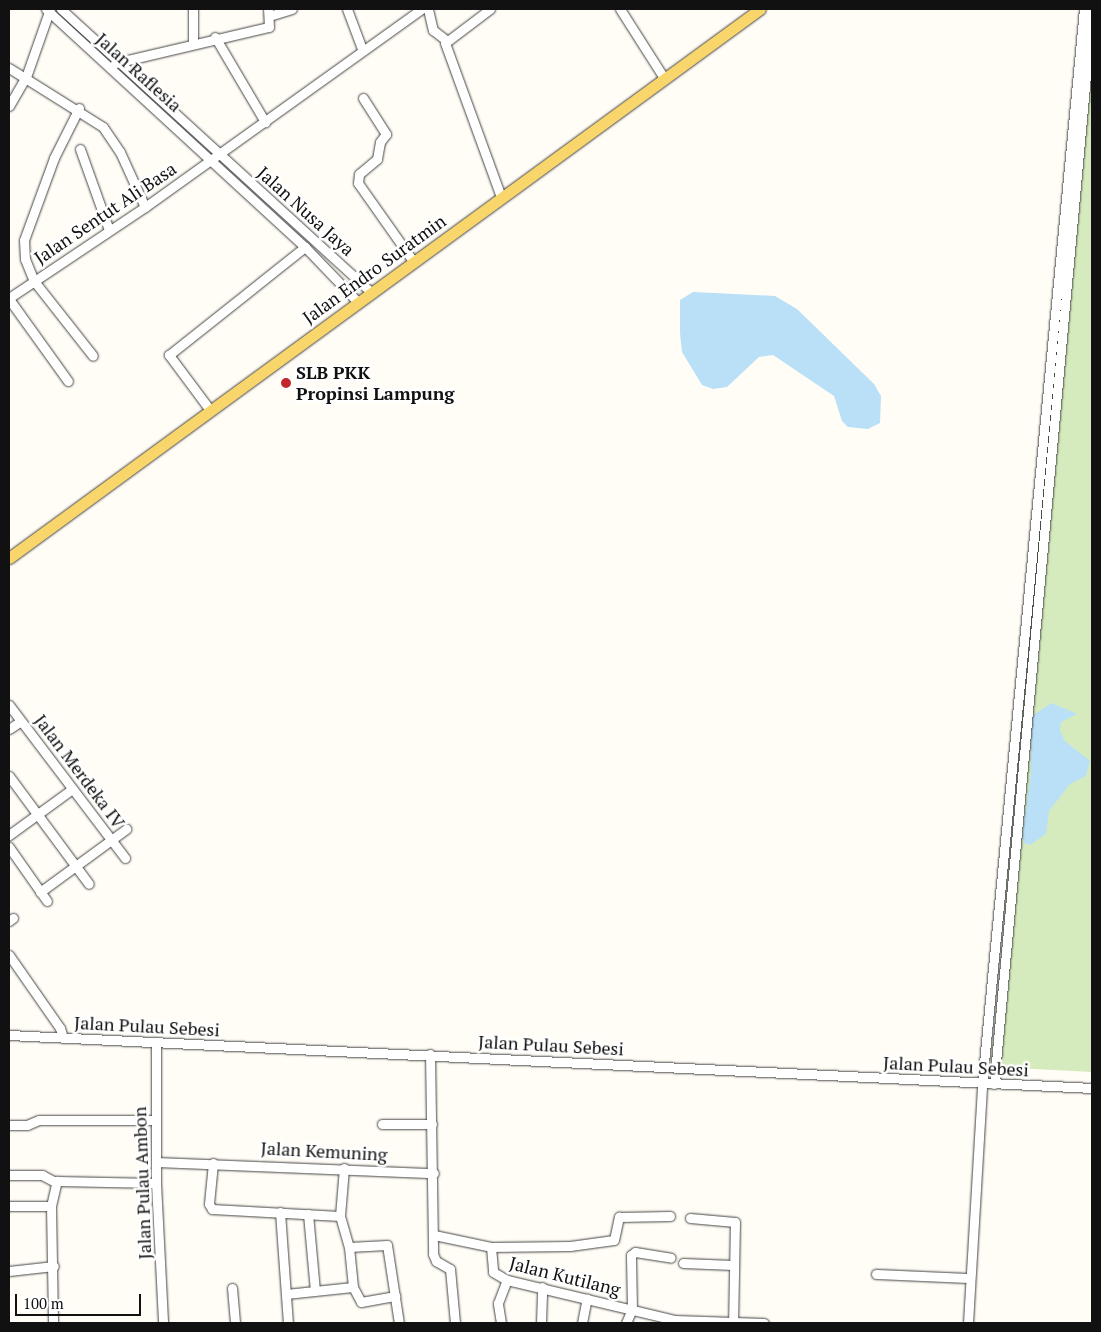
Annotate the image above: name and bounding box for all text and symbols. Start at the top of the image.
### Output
street label: Jalan Raflesia [92,28,186,116]
street label: Jalan Sentut Ali Basa [30,157,180,269]
street label: Jalan Nusa Jaya [253,162,359,260]
street label: Jalan Endro Suratmin [298,210,450,328]
place label: SLB PKK Propinsi Lampung [296,362,454,404]
marker: SLB PKK Propinsi Lampung [280,377,292,389]
street label: Jalan Merdeka IV [30,710,130,832]
street label: Jalan Pulau Sebesi [74,1011,220,1041]
street label: Jalan Pulau Sebesi [478,1030,624,1060]
street label: Jalan Pulau Sebesi [883,1051,1029,1081]
street label: Jalan Pulau Ambon [129,1106,155,1260]
street label: Jalan Kemuning [260,1137,388,1165]
street label: Jalan Kutilang [507,1252,623,1300]
scale bar [18,1284,144,1316]
text: 100 m [23,1293,64,1313]

